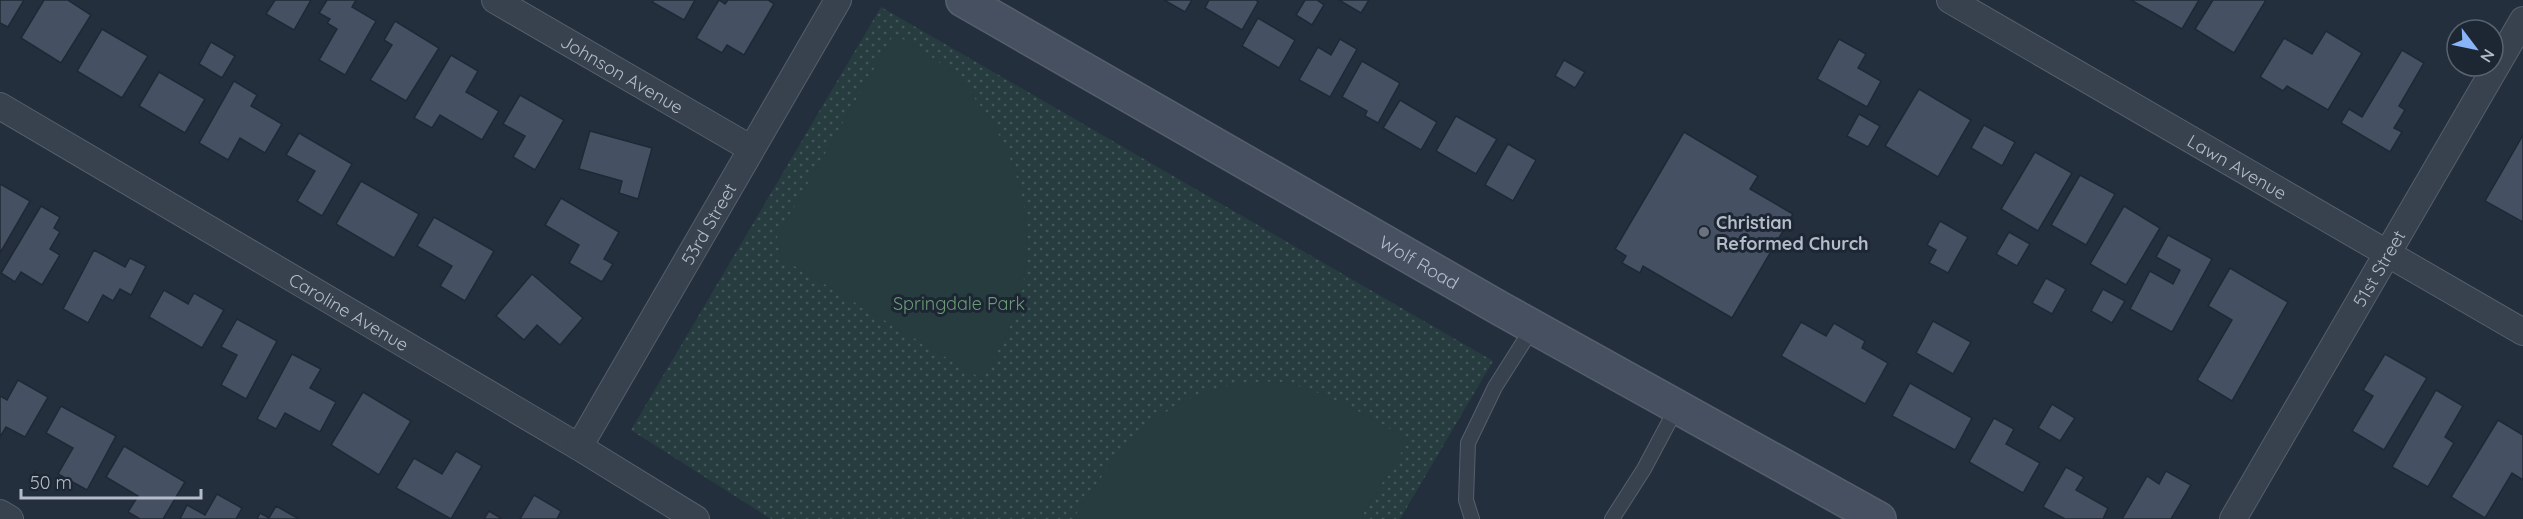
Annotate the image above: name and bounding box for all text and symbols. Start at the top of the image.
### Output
north arrow [2445,18,2505,78]
street label: Johnson Avenue [557,29,688,118]
text: N [2476,46,2499,66]
street label: Lawn Avenue [2184,129,2291,204]
street label: 53rd Street [676,179,741,269]
place label: Christian Reformed Church [1716,211,1869,255]
marker: Christian Reformed Church [1697,225,1711,239]
street label: 51st Street [2347,226,2410,311]
street label: Wolf Road [1375,230,1463,294]
street label: Caroline Avenue [285,267,413,356]
park label: Springdale Park [893,292,1025,315]
scale bar [21,462,201,500]
text: 50 m [30,471,72,494]

